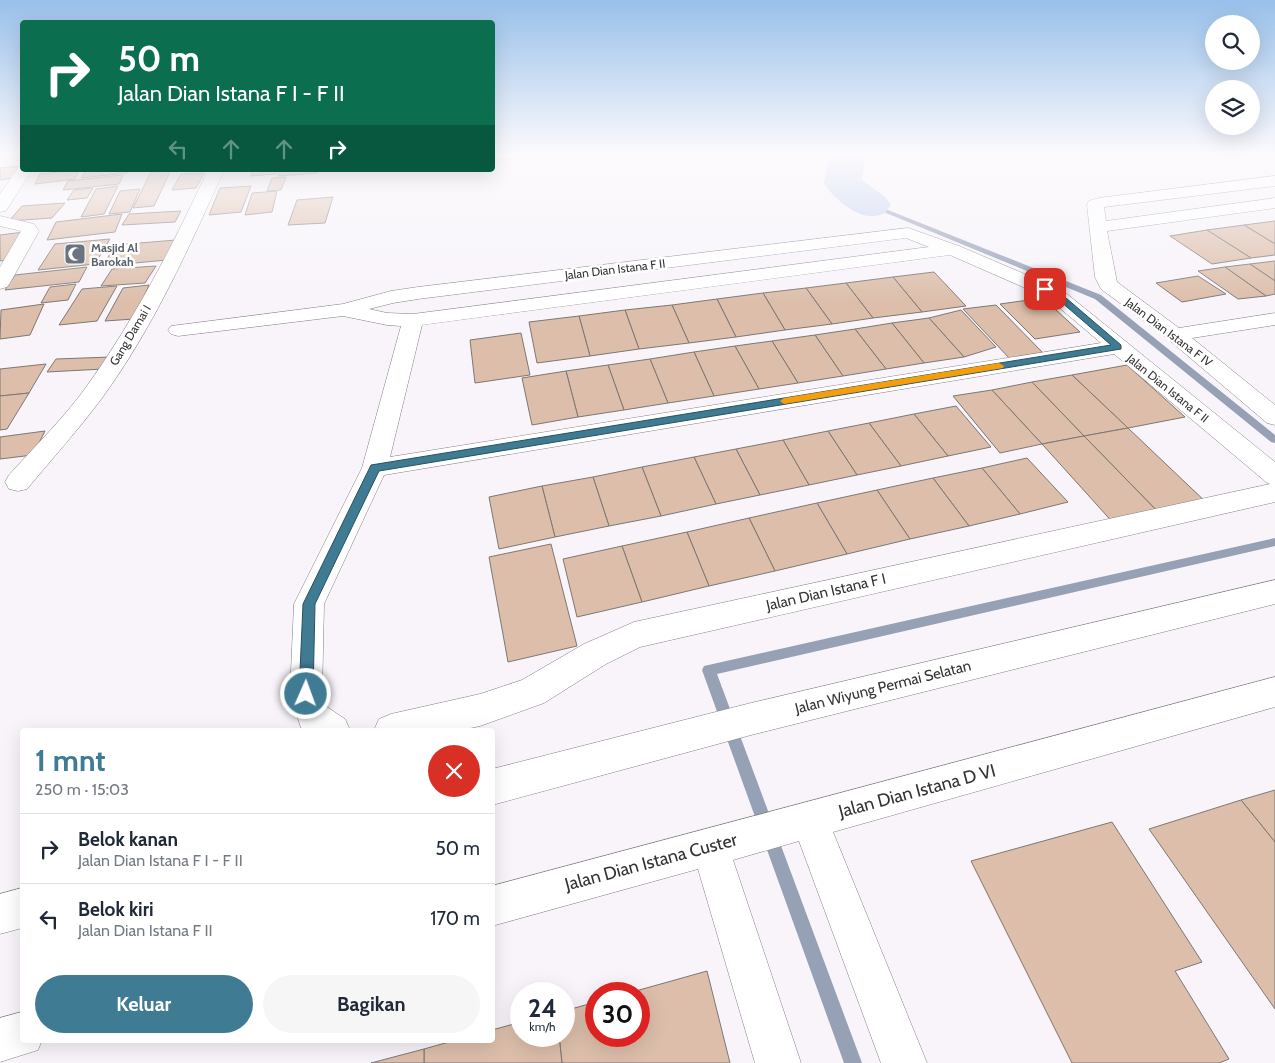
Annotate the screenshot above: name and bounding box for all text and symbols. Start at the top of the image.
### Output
map controls [1205,15,1260,135]
button: search [1205,15,1260,70]
text: 50 m [118,37,200,80]
icon: right [35,40,100,105]
text: Jalan Dian Istana F I - F II [118,80,345,107]
button: layers [1205,80,1260,135]
icon: left [164,135,192,163]
icon: ahead [217,135,245,163]
icon: ahead [270,135,298,163]
icon: right [323,135,351,163]
place label: Masjid Al Barokah [91,240,138,269]
mosque icon: Masjid Al Barokah [63,242,87,266]
street label: Jalan Dian Istana F II [563,255,666,283]
pin [1024,268,1066,310]
icon: arrive [1031,275,1059,303]
street label: Jalan Dian Istana F IV [1122,294,1216,370]
street label: Gang Damai I [106,302,154,368]
street label: Jalan Dian Istana F II [1123,350,1212,426]
street label: Jalan Dian Istana F I [763,569,888,615]
street label: Jalan Wiyung Permai Selatan [792,656,973,718]
position arrow [279,667,331,719]
text: 1 mnt [35,742,106,779]
button: close [428,745,480,797]
street label: Jalan Dian Istana D VI [835,759,998,823]
text: 250 m · 15:03 [35,780,129,799]
text: Belok kanan [78,828,178,851]
street label: Jalan Dian Istana Custer [561,828,740,896]
icon: right [35,835,63,863]
text: 50 m [436,837,480,860]
text: Jalan Dian Istana F I - F II [78,851,243,870]
text: Belok kiri [78,898,154,921]
icon: left [35,905,63,933]
text: 170 m [430,907,480,930]
text: Jalan Dian Istana F II [78,921,213,940]
button: Keluar [35,975,253,1033]
button: Bagikan [263,975,480,1033]
speed limit sign: 30 [585,982,650,1047]
text: 24 [528,993,557,1023]
text: km/h [529,1019,556,1034]

